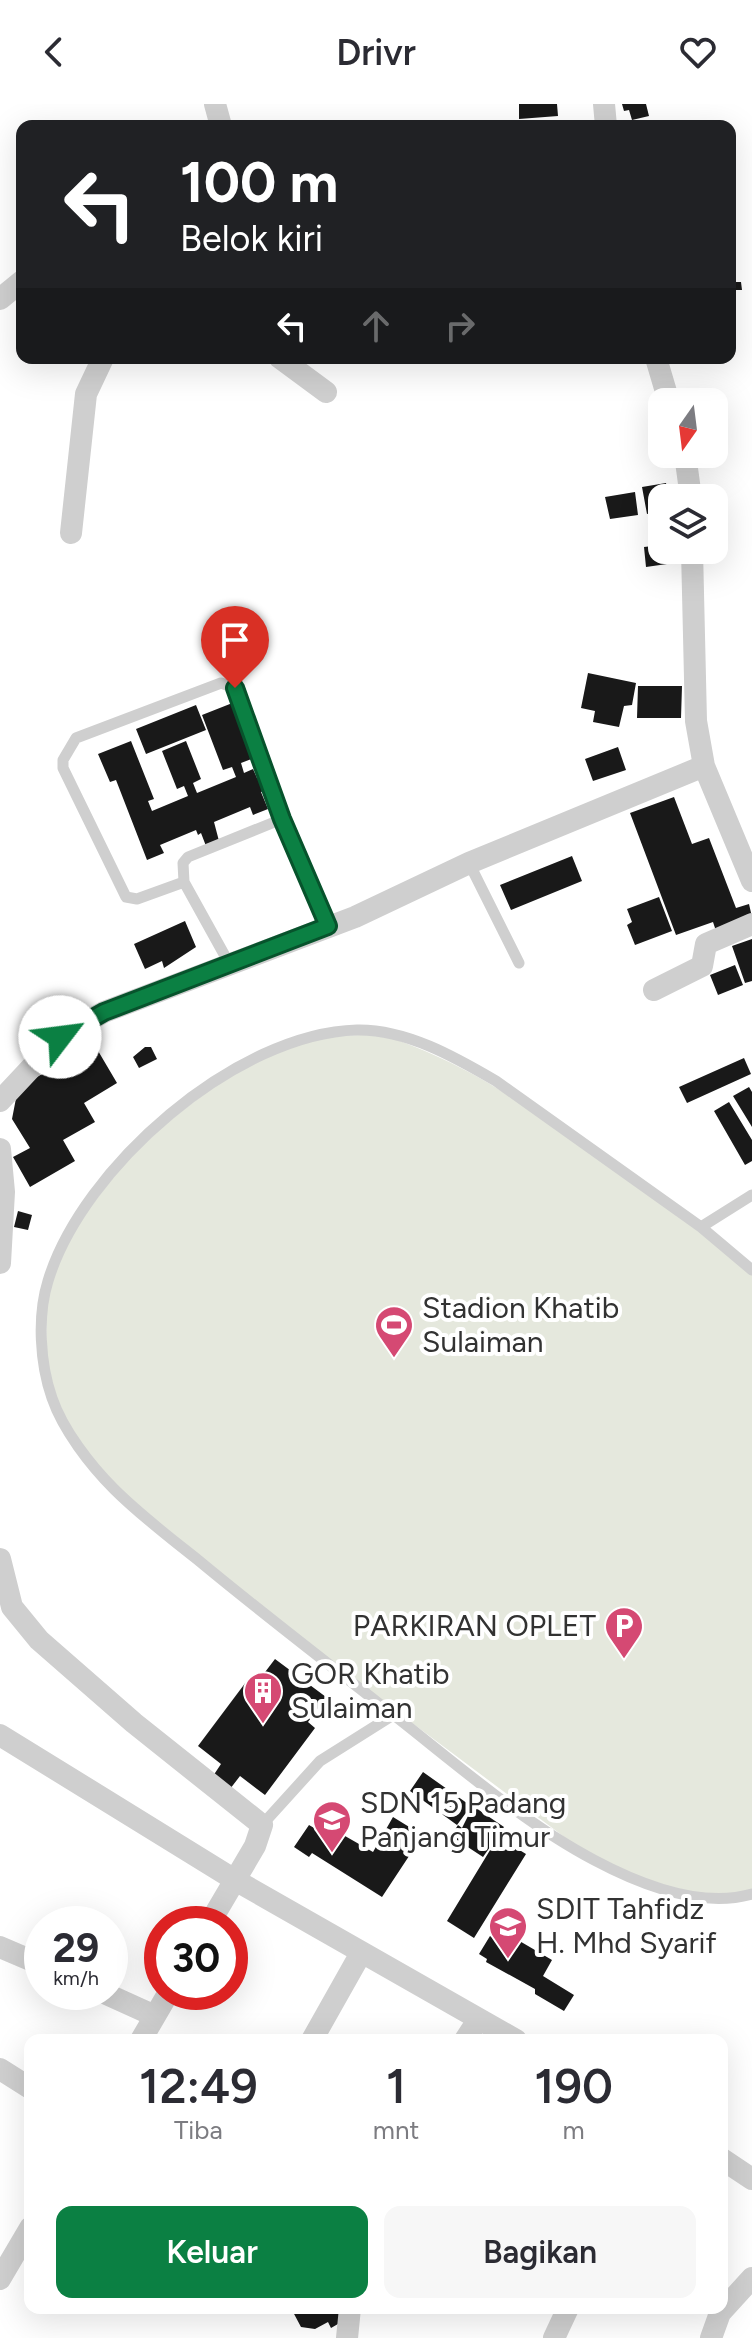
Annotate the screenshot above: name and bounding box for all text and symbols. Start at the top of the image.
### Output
icon: back [32,30,76,74]
icon: heart [676,30,720,74]
text: Drivr [336,31,416,74]
text: 100 m [180,149,338,216]
icon: left [48,152,152,256]
text: Belok kiri [180,217,323,260]
icon: left [270,304,314,348]
icon: ahead [354,304,398,348]
icon: right [438,304,482,348]
north arrow [648,388,728,468]
map controls [648,388,728,564]
button: layers [648,484,728,564]
pin [201,606,269,688]
icon: arrive [213,618,257,662]
position arrow [18.0,995,102.0,1079]
place label: Stadion Khatib Sulaiman [422,1289,619,1360]
sports icon: Stadion Khatib Sulaiman [373,1304,415,1359]
parking icon: PARKIRAN OPLET [603,1605,645,1660]
place label: PARKIRAN OPLET [353,1607,596,1644]
place label: GOR Khatib Sulaiman [291,1655,450,1726]
building icon: GOR Khatib Sulaiman [242,1670,284,1725]
place label: SDN 15 Padang Panjang Timur [360,1784,566,1855]
school or university icon: SDN 15 Padang Panjang Timur [311,1799,353,1854]
place label: SDIT Tahfidz H. Mhd Syarif [536,1890,717,1961]
school or university icon: SDIT Tahfidz H. Mhd Syarif [487,1905,529,1960]
speed limit sign: 30 [144,1906,248,2010]
text: 29 [53,1924,99,1972]
text: km/h [53,1966,99,1990]
text: 12:49 [139,2057,258,2115]
text: 1 [386,2057,406,2115]
text: 190 [534,2057,613,2115]
text: Tiba [174,2114,223,2146]
text: mnt [373,2114,419,2146]
text: m [563,2114,585,2146]
button: Keluar [56,2206,368,2298]
button: Bagikan [384,2206,696,2298]

